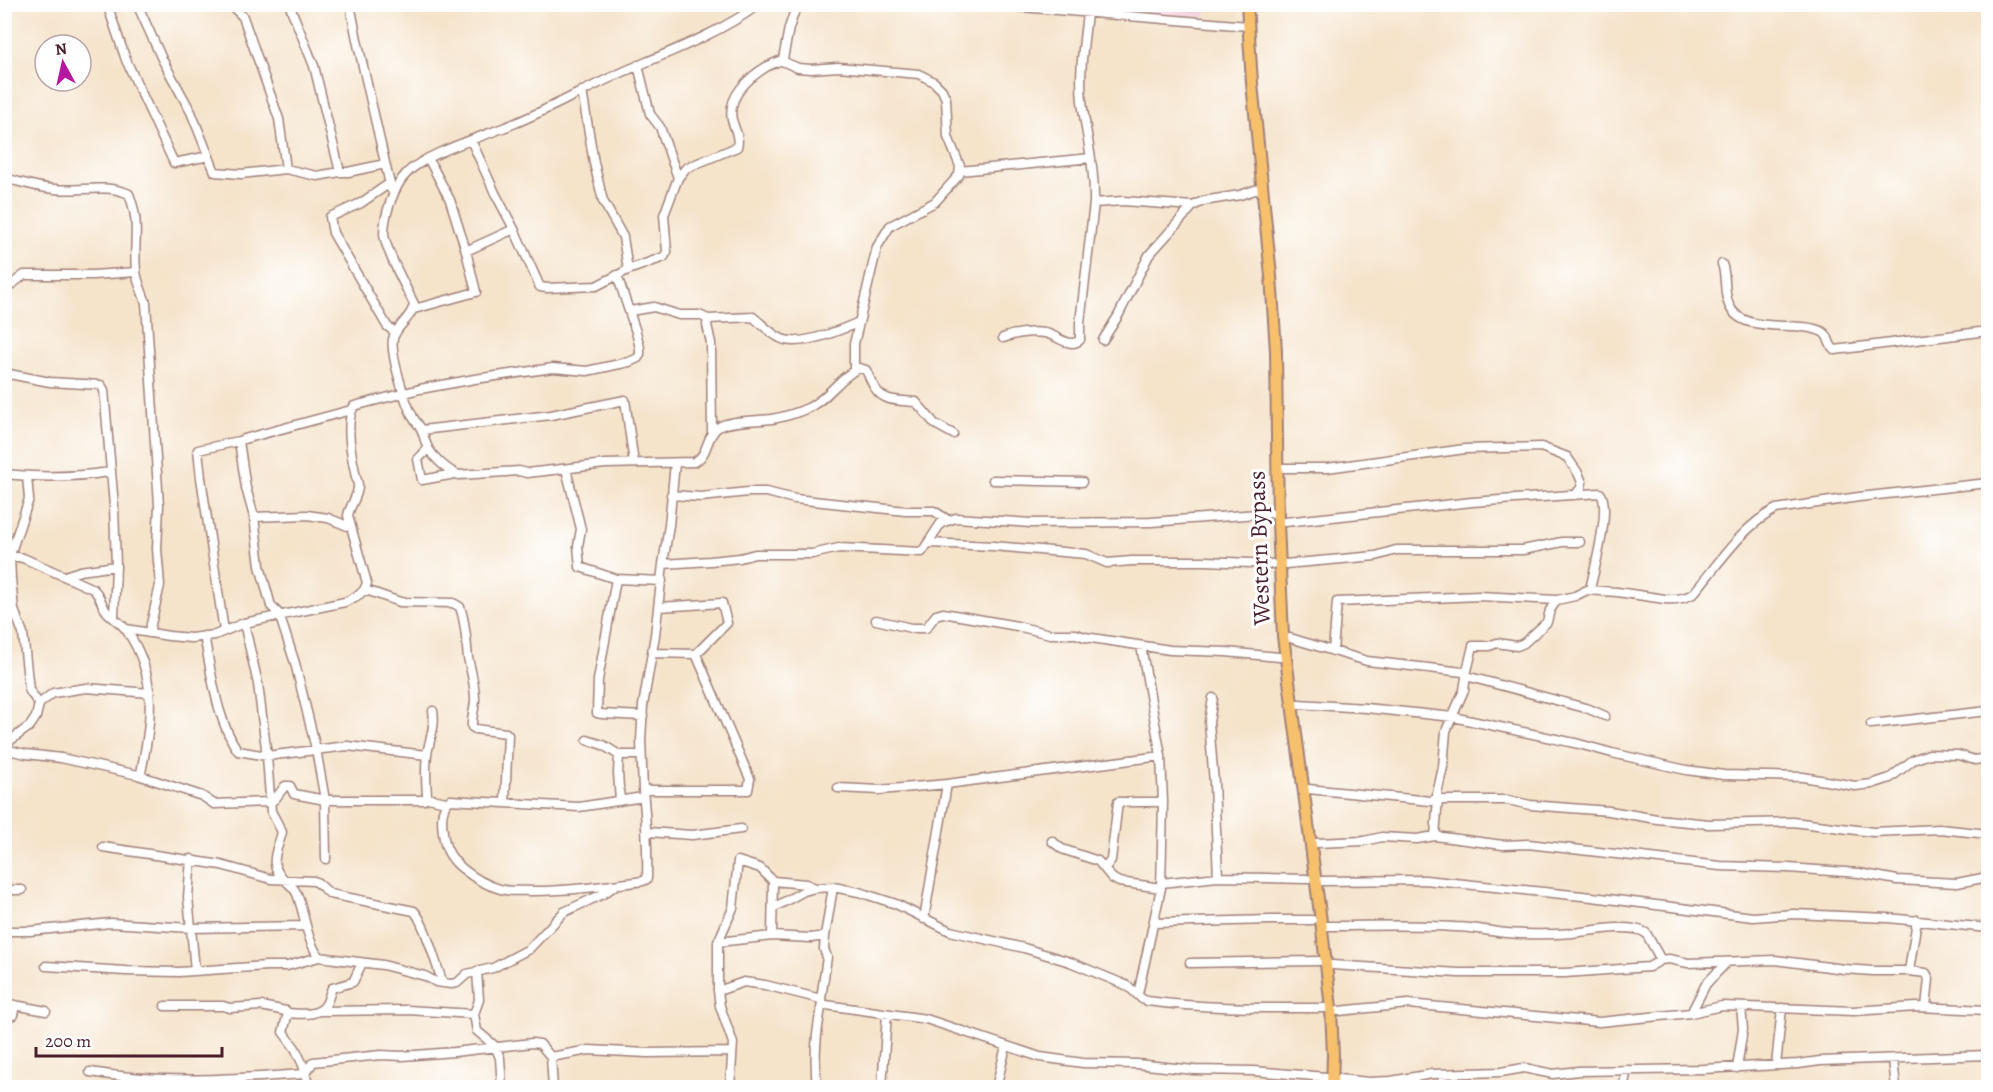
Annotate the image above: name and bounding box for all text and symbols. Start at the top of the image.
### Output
north arrow [33,33,93,93]
text: N [54,37,69,61]
street label: Western Bypass [1240,470,1278,627]
scale bar [36,1020,222,1058]
text: 200 m [45,1029,91,1053]

